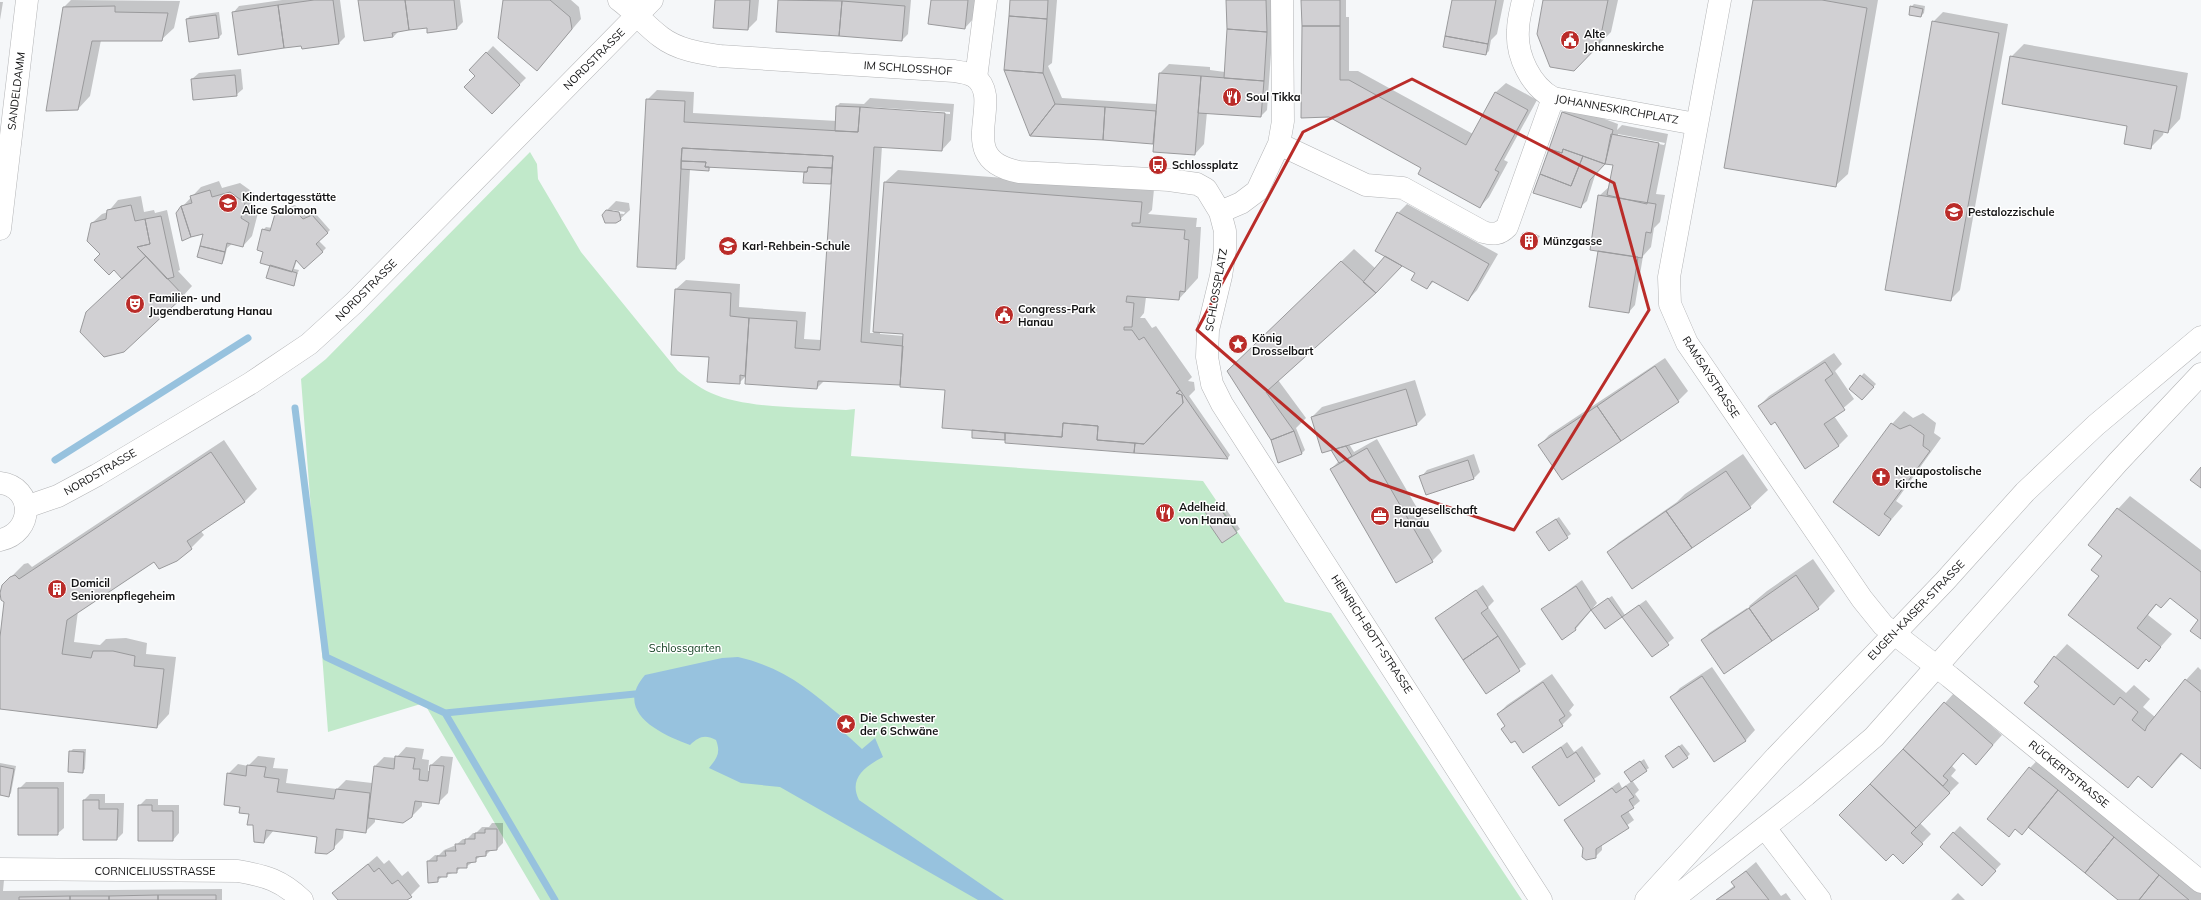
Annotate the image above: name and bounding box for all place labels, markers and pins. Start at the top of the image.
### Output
place label: Alte Johanneskirche [1584,27,1664,54]
public building icon: Alte Johanneskirche [1559,29,1581,51]
restaurant icon: Soul Tikka [1221,86,1243,108]
place label: Soul Tikka [1246,90,1301,104]
bus stop icon: Schlossplatz [1147,154,1169,176]
place label: Schlossplatz [1172,158,1238,172]
place label: Kindertagesstätte Alice Salomon [242,190,336,217]
school or university icon: Kindertagesstätte Alice Salomon [217,192,239,214]
school or university icon: Pestalozzischule [1943,201,1965,223]
place label: Pestalozzischule [1968,205,2054,219]
building icon: Münzgasse [1518,230,1540,252]
place label: Münzgasse [1543,234,1602,248]
school or university icon: Karl-Rehbein-Schule [717,235,739,257]
place label: Karl-Rehbein-Schule [742,239,850,253]
place label: Familien- und Jugendberatung Hanau [149,291,272,318]
theatre icon: Familien- und Jugendberatung Hanau [124,293,146,315]
place label: Congress-Park Hanau [1018,302,1096,329]
public building icon: Congress-Park Hanau [993,304,1015,326]
place label: König Drosselbart [1252,331,1314,358]
place icon: König Drosselbart [1227,333,1249,355]
place label: Neuapostolische Kirche [1895,464,1982,491]
church icon: Neuapostolische Kirche [1870,466,1892,488]
place label: Adelheid von Hanau [1178,500,1236,527]
restaurant icon: Adelheid von Hanau [1154,502,1176,524]
place label: Baugesellschaft Hanau [1394,503,1478,530]
office icon: Baugesellschaft Hanau [1369,505,1391,527]
place label: Domicil Seniorenpflegeheim [71,576,175,603]
building icon: Domicil Seniorenpflegeheim [46,578,68,600]
place label: Die Schwester der 6 Schwäne [860,711,938,738]
place icon: Die Schwester der 6 Schwäne [835,713,857,735]

